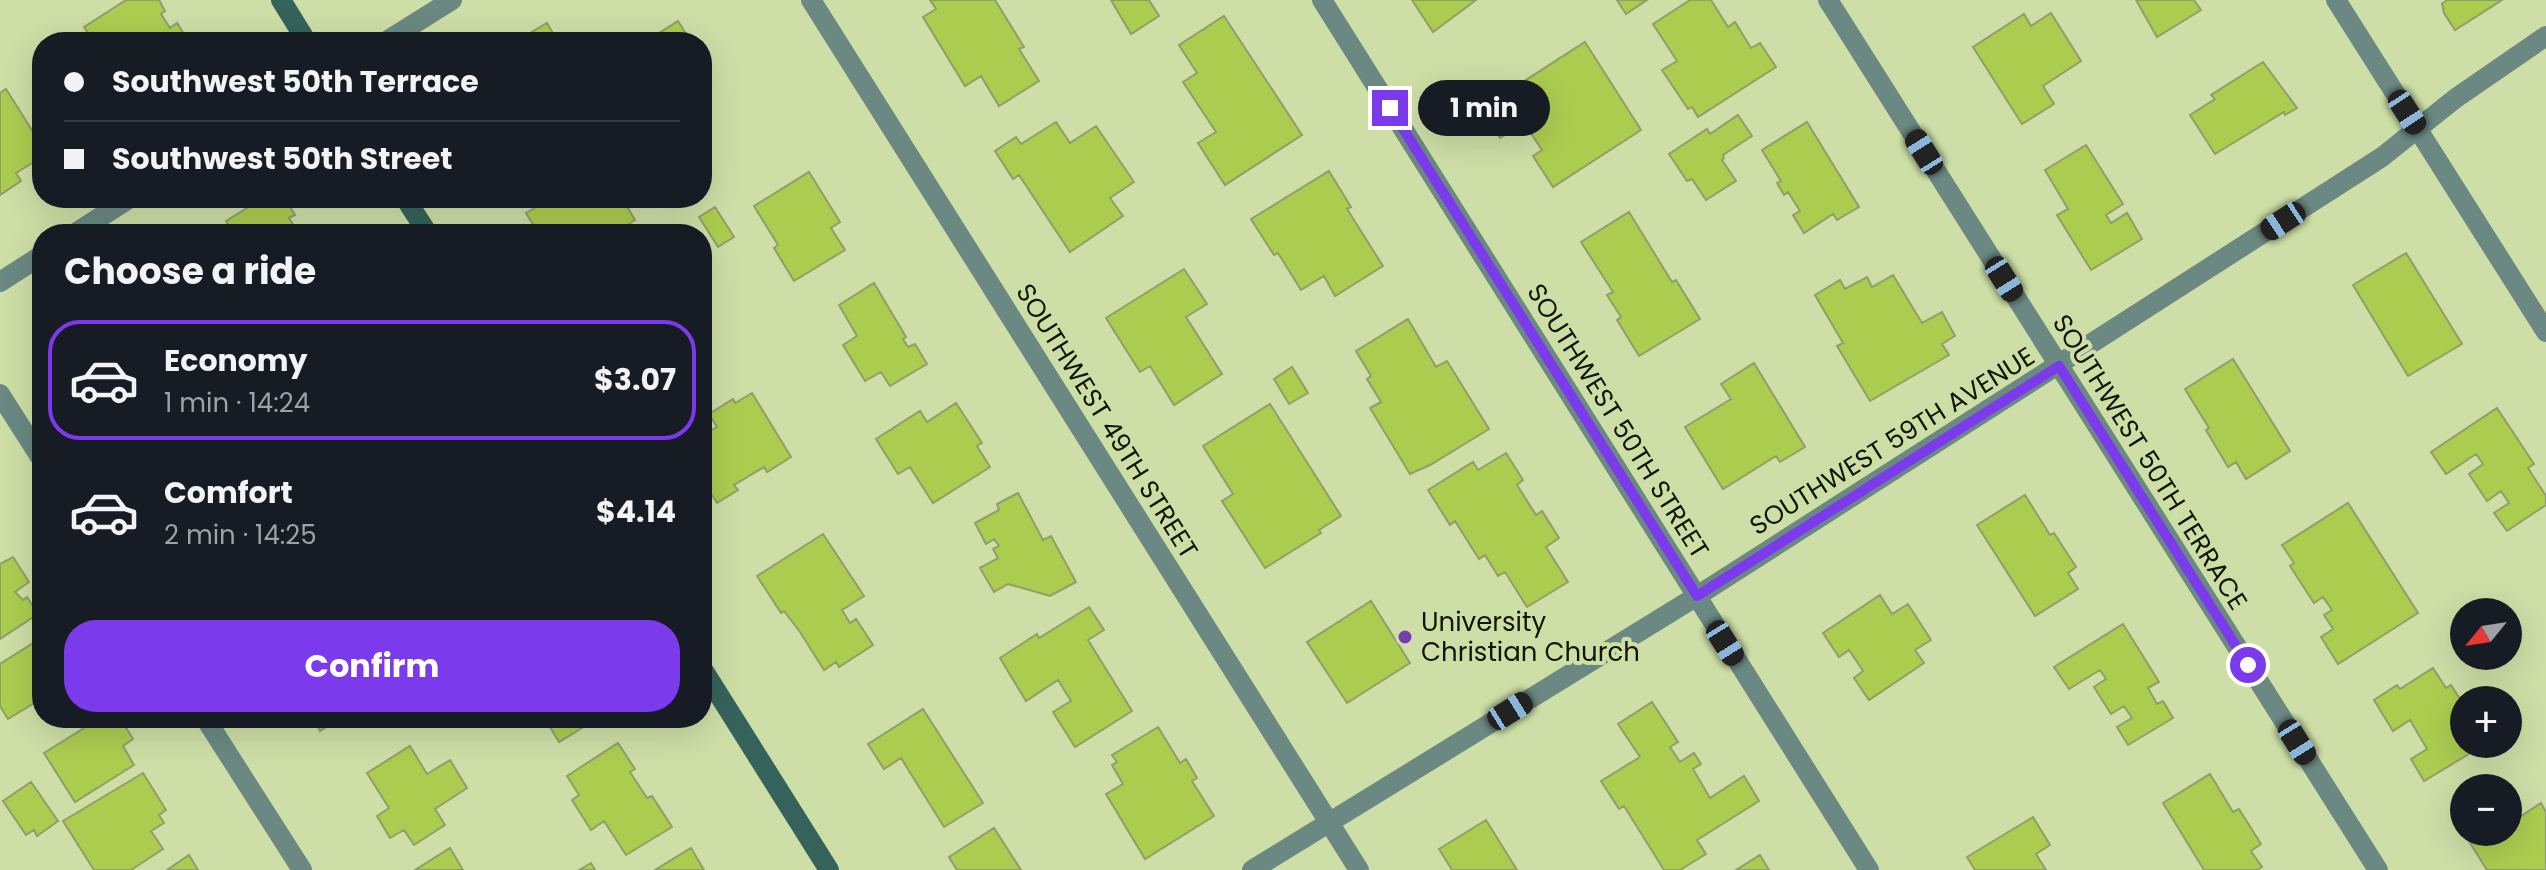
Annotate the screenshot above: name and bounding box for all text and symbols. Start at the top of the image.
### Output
text: Southwest 50th Terrace [112,60,479,103]
callout: 1 min [1418,80,1550,136]
car [2384,85,2430,139]
route end [1372,90,1408,126]
text: 1 min [1450,90,1518,126]
car [1901,125,1947,179]
text: Southwest 50th Street [112,137,452,180]
car [2256,198,2310,244]
text: Choose a ride [64,246,316,297]
car [1981,252,2027,306]
street label: SOUTHWEST 49TH STREET [1008,277,1206,565]
street label: SOUTHWEST 50TH STREET [1519,277,1717,565]
street label: SOUTHWEST 50TH TERRACE [2044,307,2256,617]
street label: SOUTHWEST 59TH AVENUE [1743,338,2041,544]
text: Economy [164,339,308,382]
icon: car [68,344,140,416]
text: $3.07 [594,358,676,401]
text: 1 min · 14:24 [164,385,310,421]
text: Comfort [164,471,293,514]
icon: car [68,476,140,548]
text: $4.14 [596,490,676,533]
text: 2 min · 14:25 [164,517,317,553]
north arrow [2450,598,2522,670]
map controls [2450,598,2522,846]
place label: University Christian Church [1421,604,1640,670]
car [1702,616,1748,670]
button: Confirm [64,620,680,712]
marker: University Christian Church [1396,628,1414,646]
route start [2230,647,2266,683]
button: + [2450,686,2522,758]
car [1483,688,1537,734]
car [2274,715,2320,769]
button: − [2450,774,2522,846]

